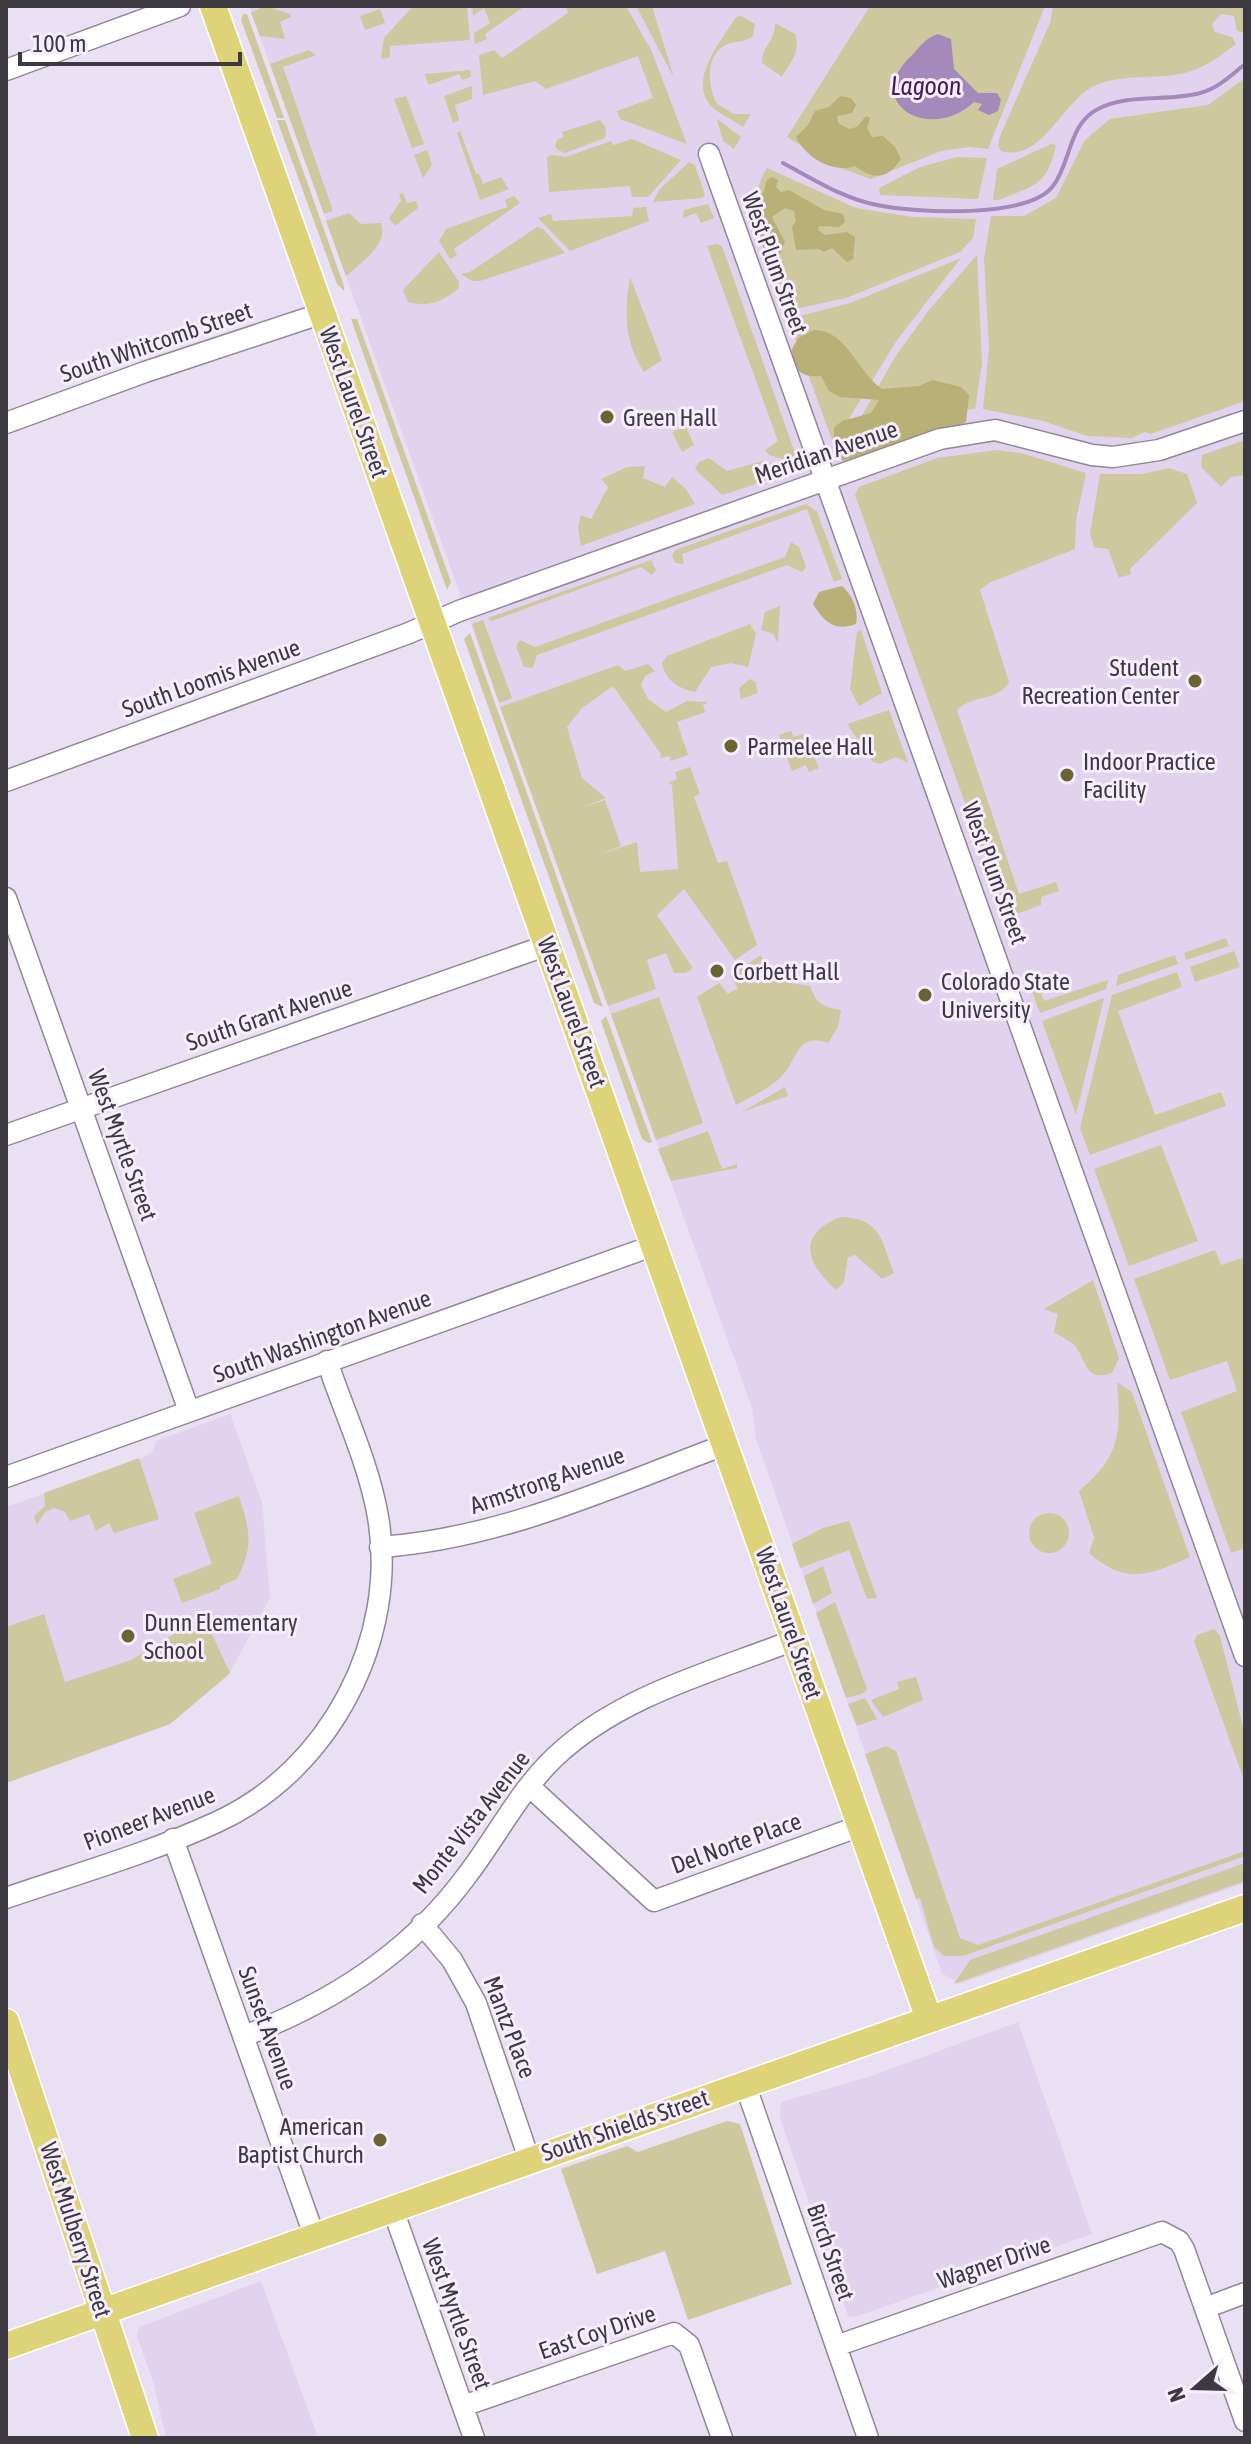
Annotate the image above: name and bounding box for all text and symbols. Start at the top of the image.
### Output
scale bar [20,16,240,66]
text: 100 m [32,30,86,57]
water label: Lagoon [891,71,962,101]
street label: West Plum Street [737,188,813,338]
street label: South Whitcomb Street [57,297,255,387]
street label: West Laurel Street [314,323,394,481]
place label: Green Hall [623,404,718,431]
marker: Green Hall [598,408,616,426]
street label: Meridian Avenue [751,415,901,489]
street label: South Loomis Avenue [118,633,304,723]
place label: Student Recreation Center [1022,654,1180,709]
marker: Student Recreation Center [1186,672,1204,690]
place label: Parmelee Hall [747,733,874,760]
marker: Parmelee Hall [722,737,740,755]
place label: Indoor Practice Facility [1083,748,1216,803]
marker: Indoor Practice Facility [1058,766,1076,784]
street label: West Plum Street [957,798,1033,948]
street label: West Laurel Street [532,933,612,1091]
place label: Corbett Hall [733,958,840,985]
marker: Corbett Hall [708,962,726,980]
place label: Colorado State University [941,968,1070,1023]
street label: South Grant Avenue [183,974,355,1056]
marker: Colorado State University [916,986,934,1004]
street label: West Myrtle Street [83,1066,163,1224]
street label: South Washington Avenue [210,1284,434,1388]
street label: Armstrong Avenue [466,1441,628,1519]
street label: West Laurel Street [750,1544,828,1702]
place label: Dunn Elementary School [144,1609,298,1664]
marker: Dunn Elementary School [119,1627,137,1645]
street label: Monte Vista Avenue [407,1745,535,1899]
street label: Pioneer Avenue [80,1781,218,1855]
street label: Del Norte Place [667,1807,805,1879]
street label: Sunset Avenue [233,1963,303,2093]
street label: Mantz Place [478,1972,542,2082]
street label: South Shields Street [538,2084,712,2166]
place label: American Baptist Church [237,2113,364,2168]
marker: American Baptist Church [371,2131,389,2149]
street label: West Mulberry Street [35,2139,117,2321]
street label: Birch Street [802,2200,860,2304]
street label: Wagner Drive [934,2230,1054,2294]
street label: West Myrtle Street [417,2235,497,2393]
street label: East Coy Drive [535,2299,659,2365]
north arrow [1155,2348,1235,2428]
text: N [1162,2384,1191,2405]

